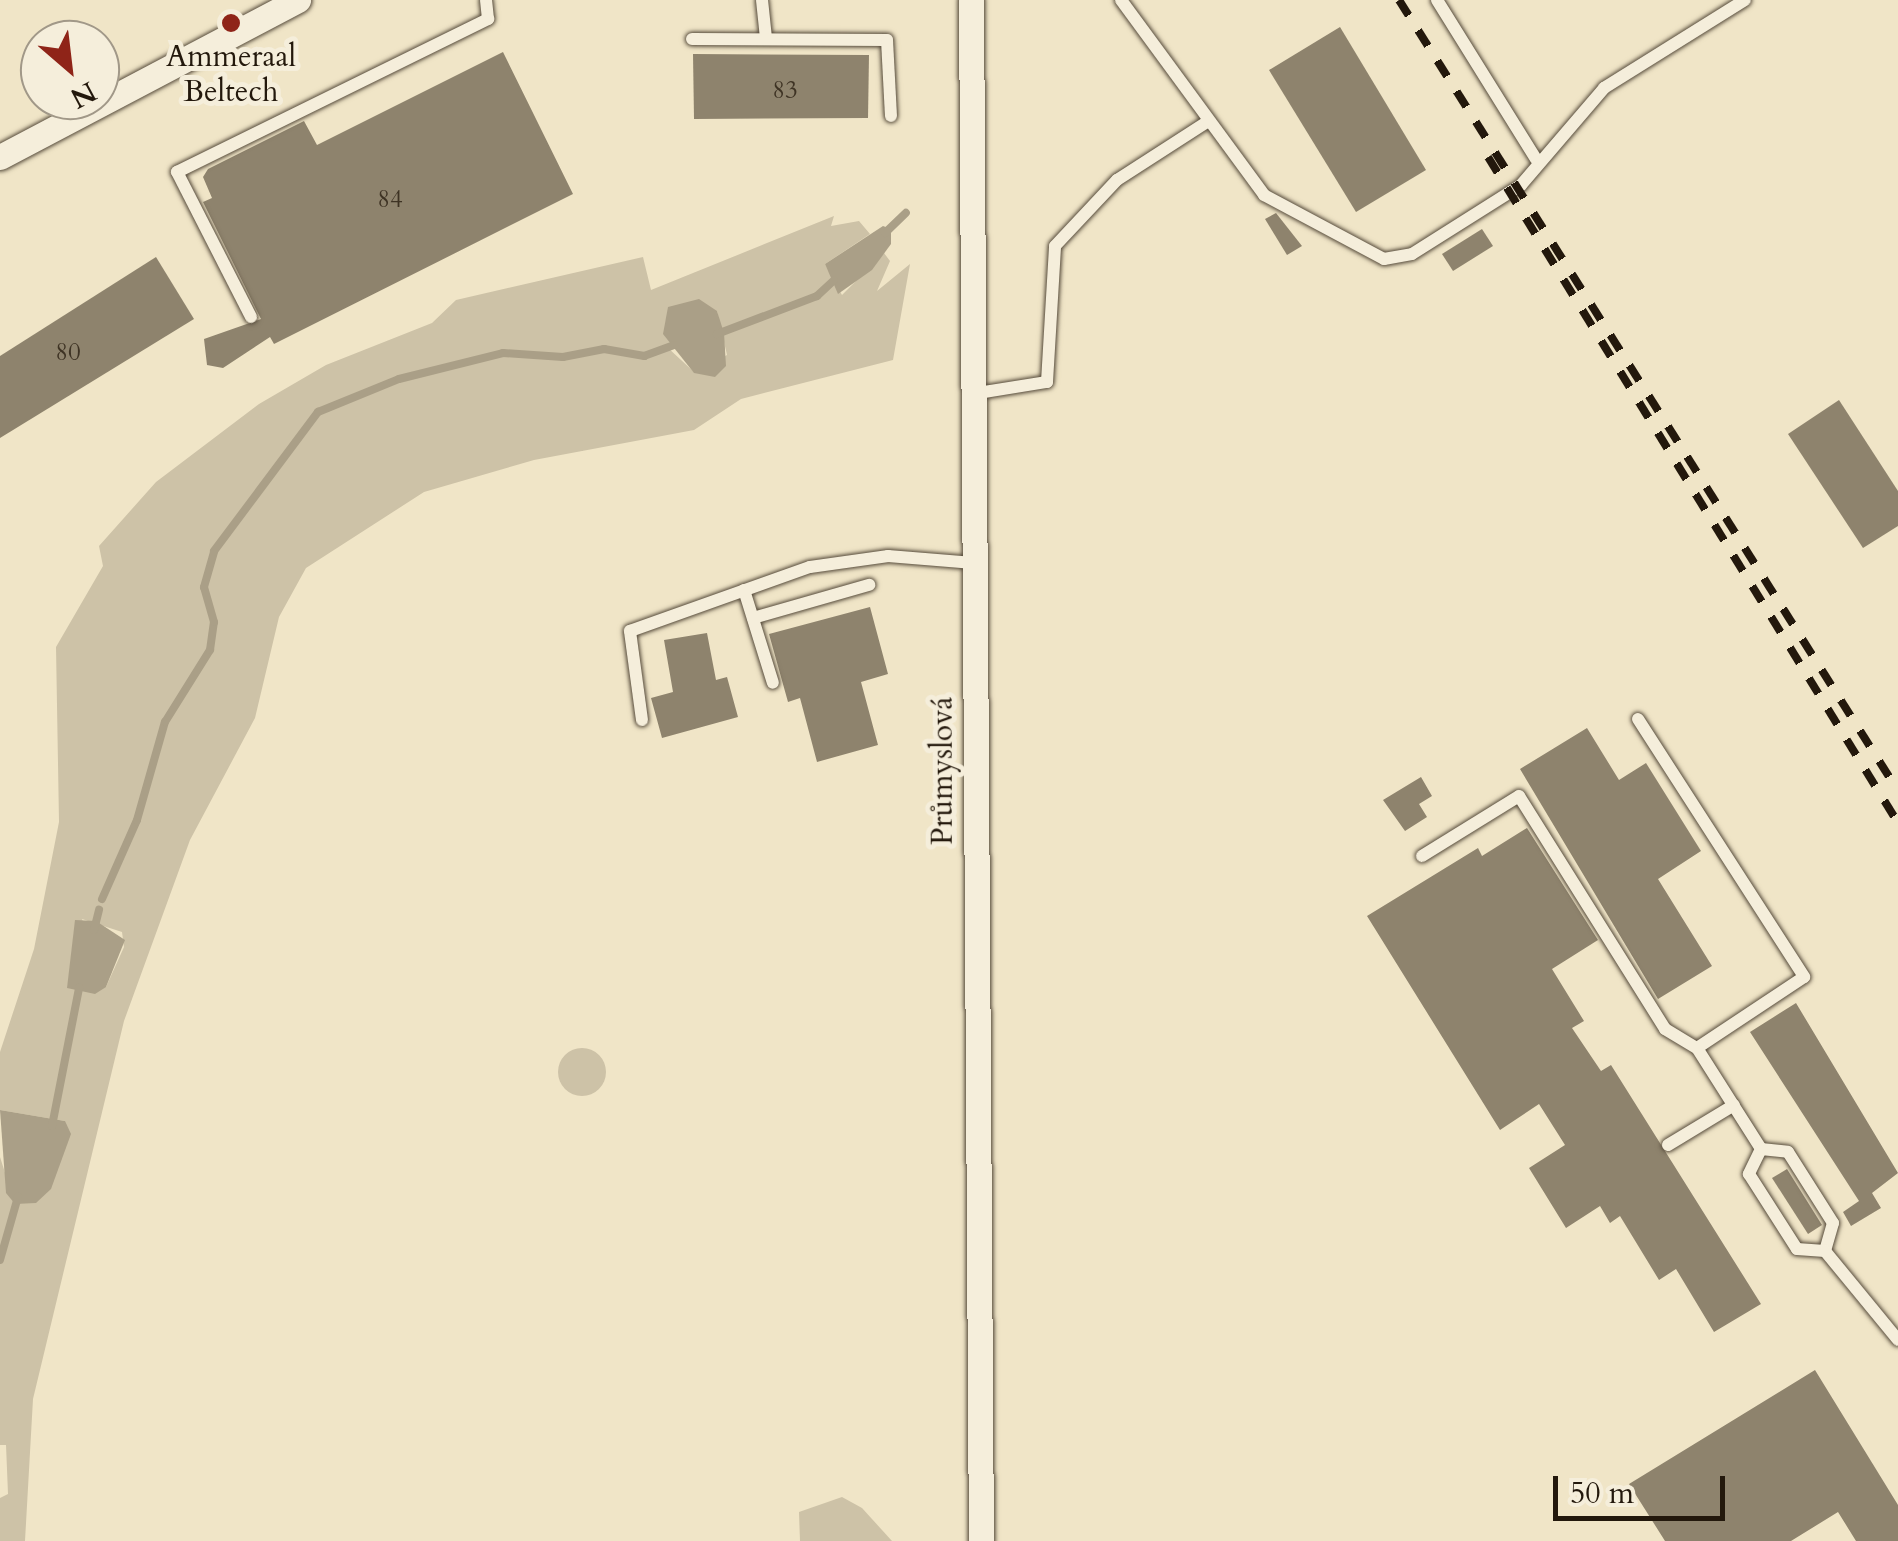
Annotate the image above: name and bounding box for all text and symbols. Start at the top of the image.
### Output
marker: Ammeraal Beltech [220,12,242,34]
north arrow [20,20,120,120]
place label: Ammeraal Beltech [166,39,296,110]
text: N [64,72,103,117]
house number: 83 [772,75,798,105]
house number: 84 [377,184,403,214]
house number: 80 [55,337,81,367]
street label: Průmyslová [925,697,961,845]
scale bar [1558,1456,1730,1518]
text: 50 m [1570,1473,1634,1514]

